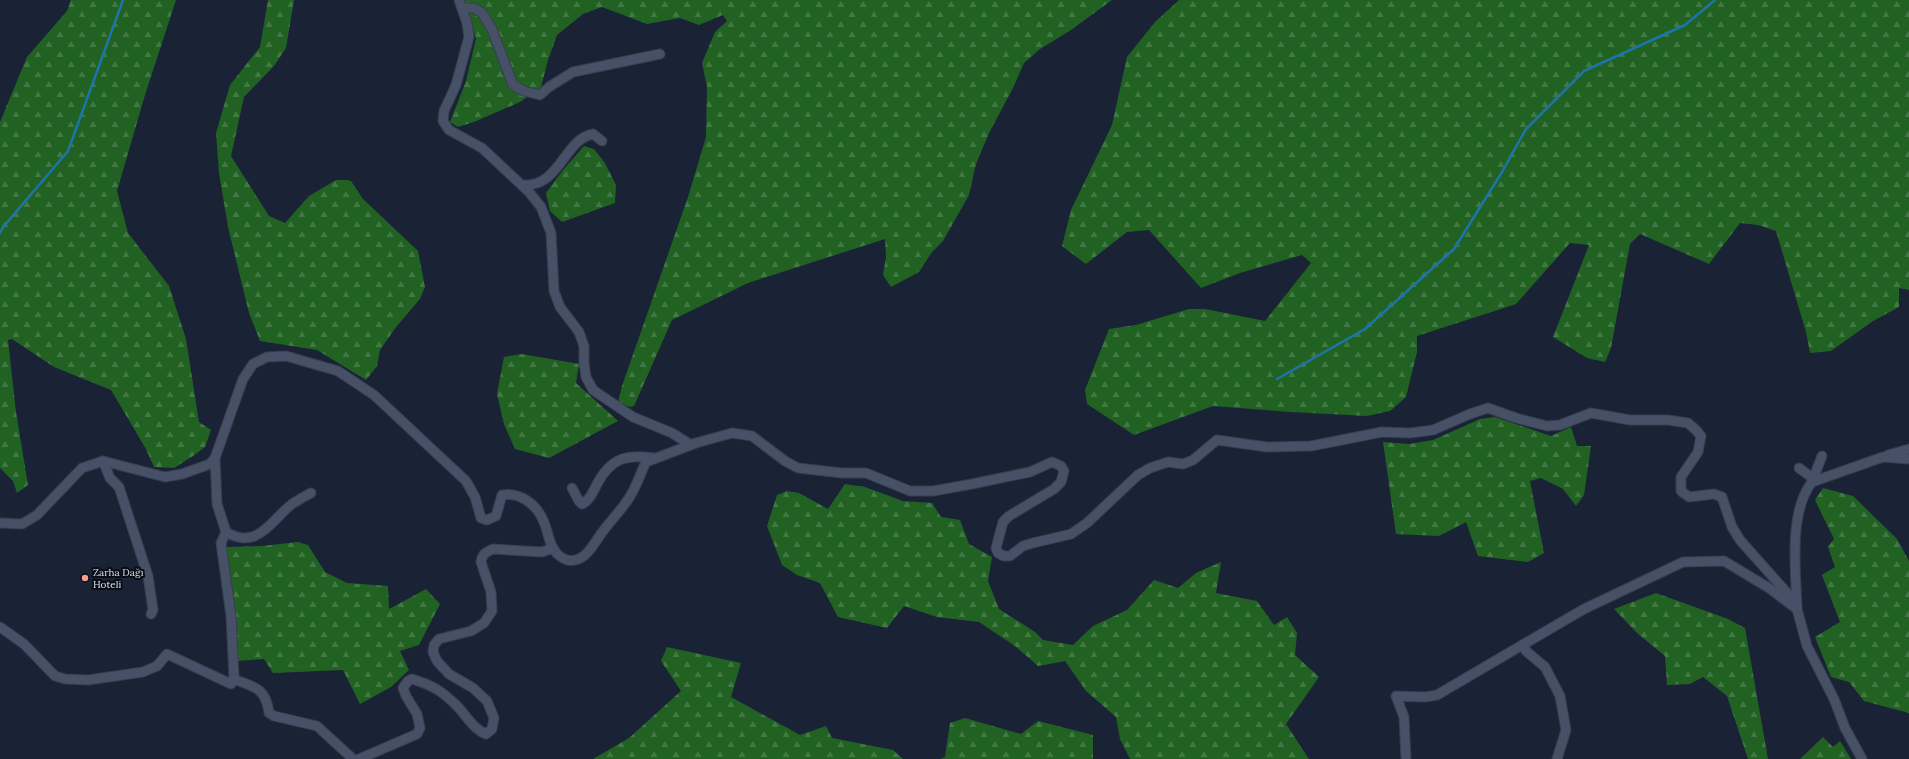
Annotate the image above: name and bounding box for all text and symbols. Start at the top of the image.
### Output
place label: Zarha Dağı Hoteli [93,566,144,591]
marker: Zarha Dağı Hoteli [80,573,90,583]

